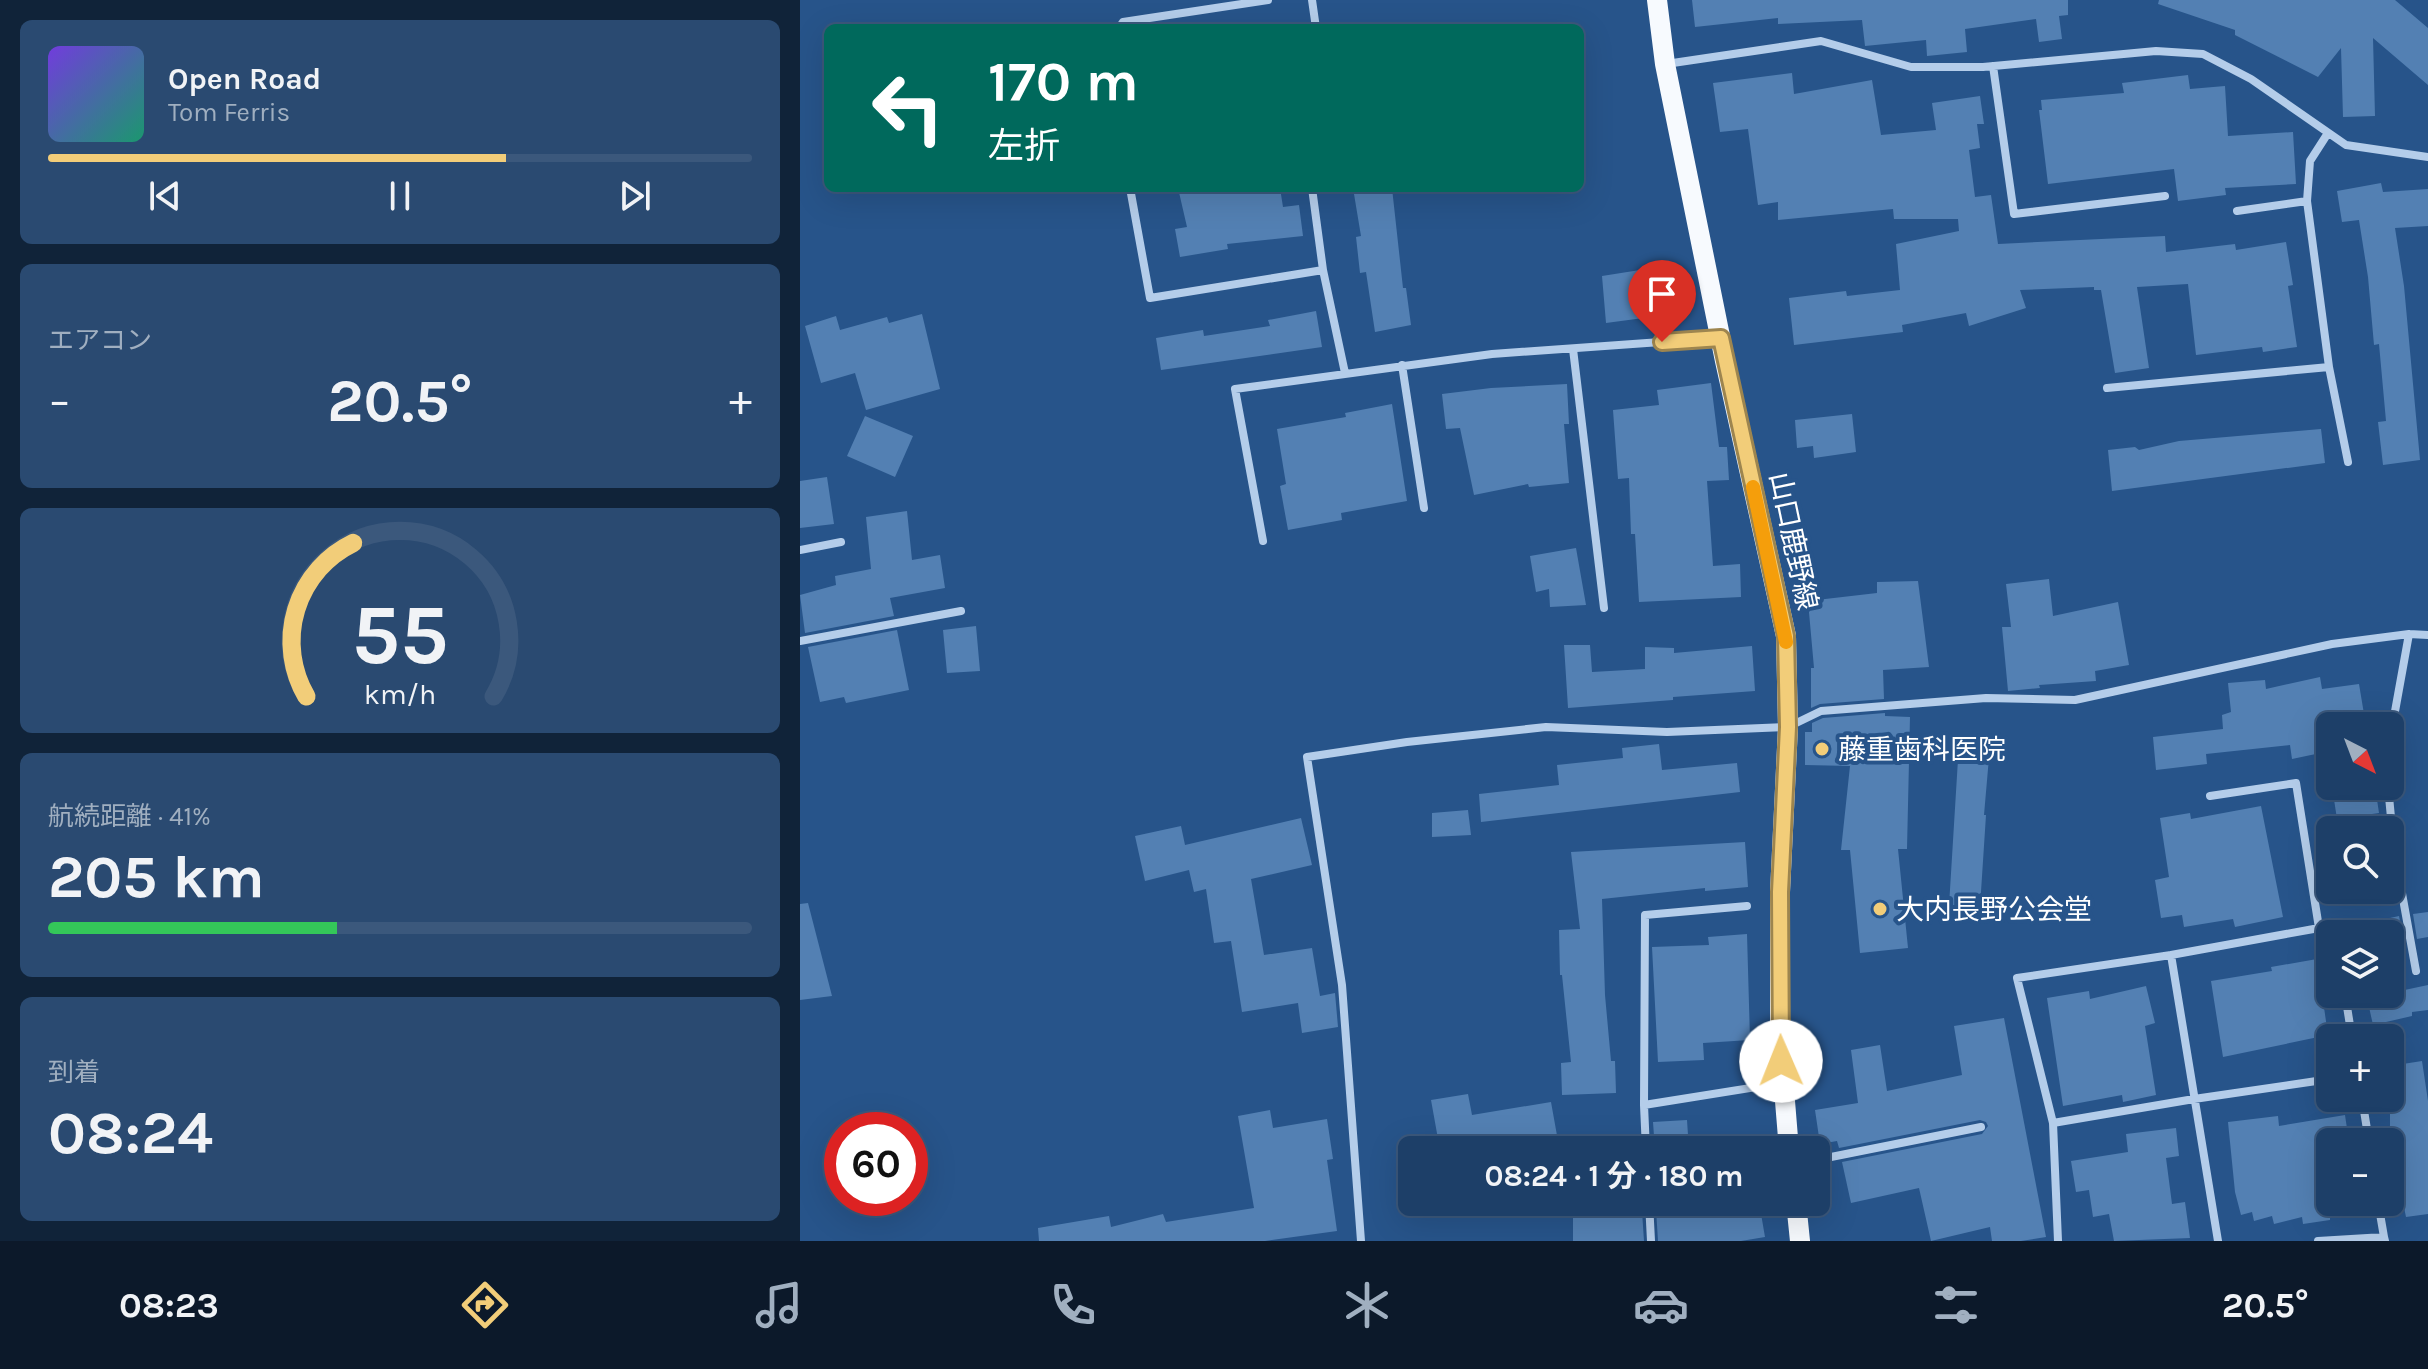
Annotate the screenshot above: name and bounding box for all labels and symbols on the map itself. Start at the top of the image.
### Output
pin [1628,260,1696,342]
street label: 山口鹿野線 [1763,469,1824,613]
north arrow [2316,712,2404,800]
place label: 藤重歯科医院 [1838,733,2006,766]
marker: 藤重歯科医院 [1813,740,1831,758]
place label: 大内長野公会堂 [1896,893,2092,926]
marker: 大内長野公会堂 [1871,900,1889,918]
position arrow [1739,1019,1823,1103]
speed limit sign: 60 [824,1112,928,1216]

